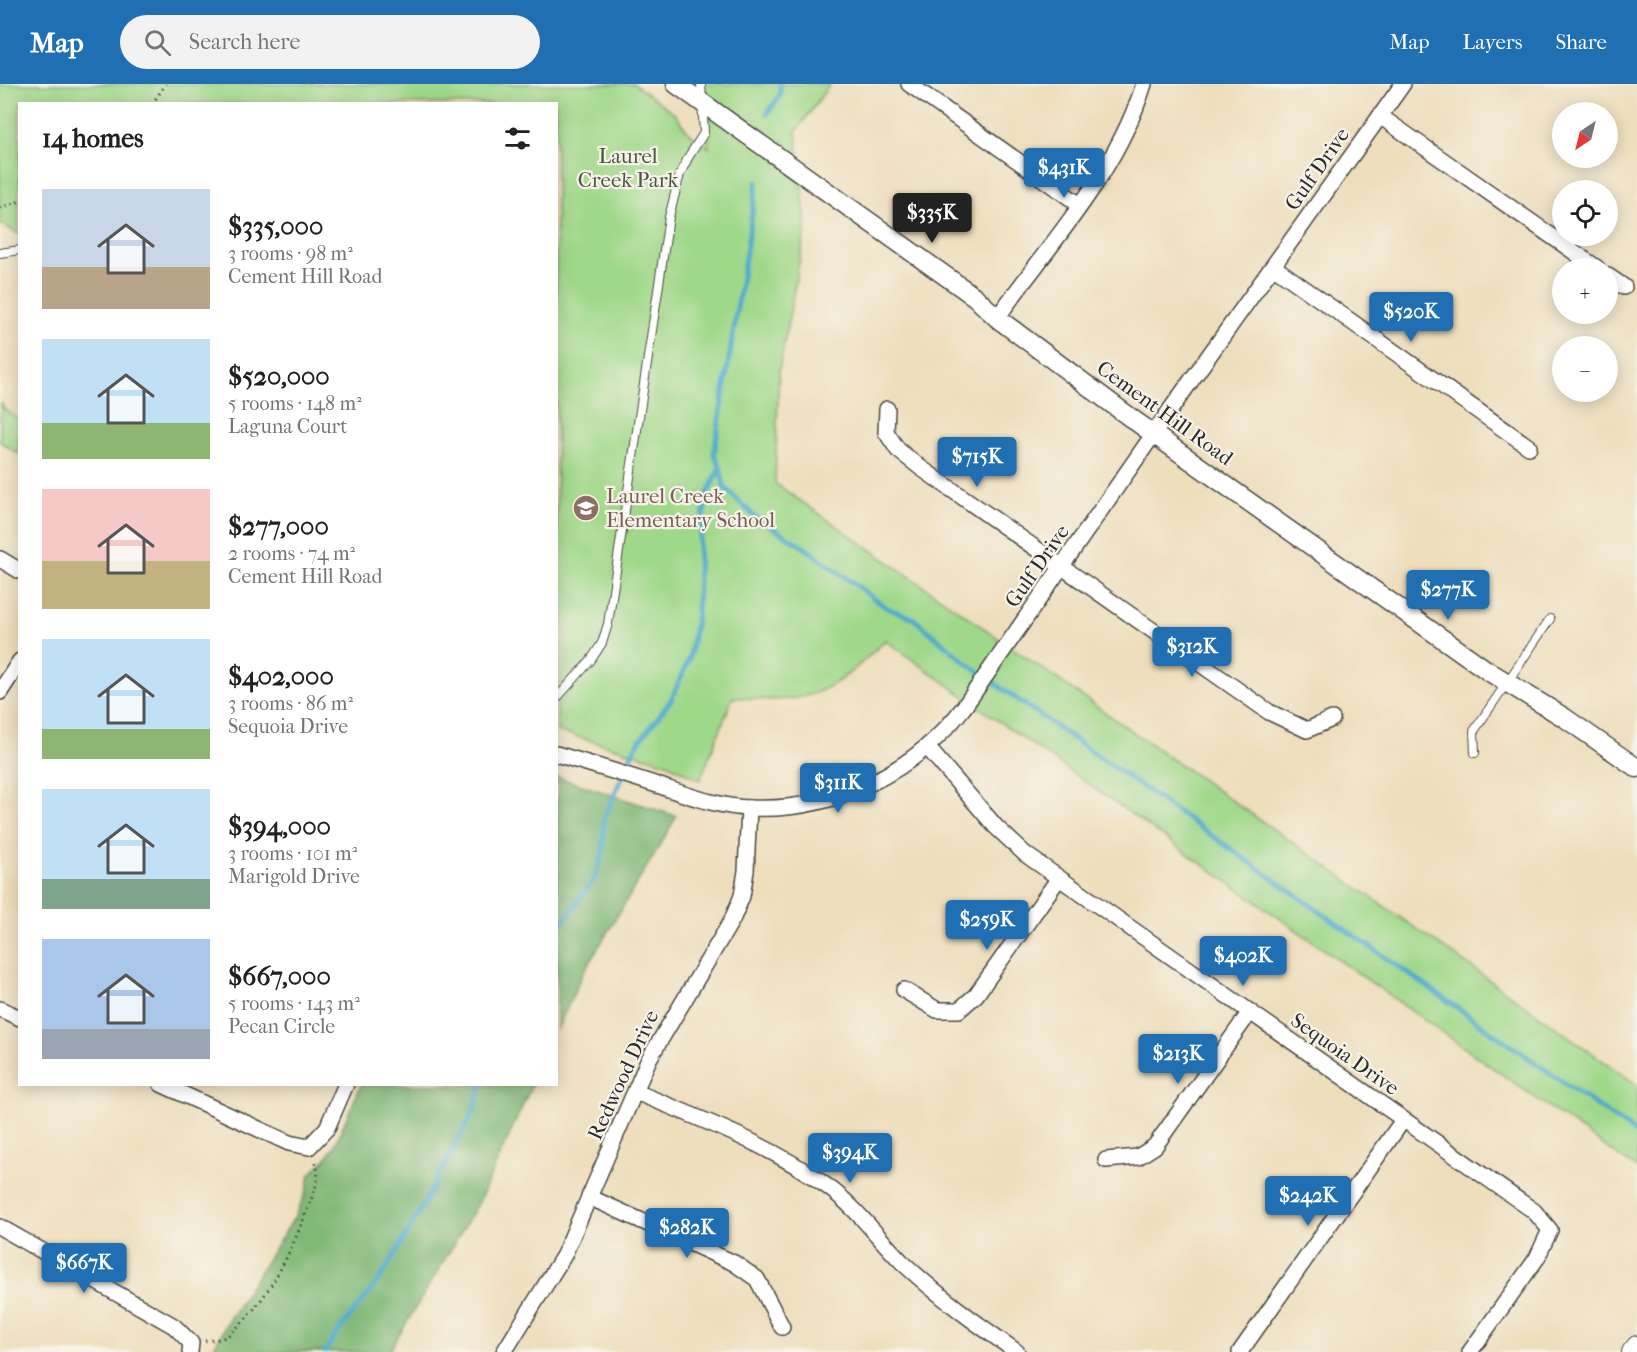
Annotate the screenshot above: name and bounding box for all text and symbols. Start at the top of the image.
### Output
search box [120,15,540,69]
text: Map [30,26,84,59]
icon: search [141,26,174,59]
text: Search here [189,29,300,55]
text: Map [1389,30,1430,54]
text: Layers [1463,30,1522,54]
text: Share [1555,30,1607,54]
north arrow [1552,102,1618,168]
map controls [1552,102,1618,402]
icon: filters [501,122,534,155]
text: 14 homes [42,123,144,154]
street label: Gulf Drive [1280,123,1354,215]
park label: Laurel Creek Park [578,144,678,192]
pin: $431K [1022,148,1106,199]
text: $431K [1038,156,1090,179]
button: locate [1552,180,1618,246]
pin: $335K [890,193,974,244]
text: $335K [907,201,957,224]
text: $335,000 [228,211,323,242]
icon: home [90,213,162,285]
text: 3 rooms · 98 m² [228,242,353,265]
button: + [1552,258,1618,324]
text: Cement Hill Road [228,265,382,288]
pin: $520K [1369,292,1453,343]
text: $520K [1383,300,1439,323]
button: − [1552,336,1618,402]
street label: Cement Hill Road [1092,356,1238,471]
text: $520,000 [228,361,330,392]
icon: home [90,363,162,435]
text: 5 rooms · 148 m² [228,392,362,415]
text: Laguna Court [228,415,347,438]
pin: $715K [935,437,1019,488]
text: $715K [952,445,1002,468]
place label: Laurel Creek Elementary School [606,484,775,532]
school or university icon: Laurel Creek Elementary School [571,493,601,523]
text: $277,000 [228,511,329,542]
icon: home [90,513,162,585]
street label: Gulf Drive [1000,520,1074,612]
text: 2 rooms · 74 m² [228,542,355,565]
text: Cement Hill Road [228,565,382,588]
pin: $277K [1406,570,1490,621]
text: $277K [1420,578,1476,601]
pin: $312K [1150,627,1234,678]
text: $312K [1166,635,1218,658]
text: $402,000 [228,661,334,692]
icon: home [90,663,162,735]
text: 3 rooms · 86 m² [228,692,353,715]
text: Sequoia Drive [228,715,348,738]
pin: $311K [796,763,880,814]
text: $311K [814,771,862,794]
text: $394,000 [228,811,331,842]
icon: home [90,813,162,885]
text: 3 rooms · 101 m² [228,842,357,865]
text: Marigold Drive [228,865,360,888]
pin: $259K [945,900,1029,951]
text: $259K [960,908,1014,931]
pin: $402K [1201,936,1285,987]
text: $402K [1214,944,1272,967]
text: $667,000 [228,961,331,992]
icon: home [90,963,162,1035]
text: 5 rooms · 143 m² [228,992,360,1015]
street label: Redwood Drive [582,1006,664,1144]
street label: Sequoia Drive [1286,1008,1404,1100]
text: Pecan Circle [228,1015,335,1038]
pin: $213K [1136,1034,1220,1085]
text: $213K [1152,1042,1204,1065]
pin: $394K [808,1133,892,1184]
text: $394K [822,1141,878,1164]
pin: $242K [1266,1176,1350,1227]
text: $242K [1279,1184,1337,1207]
pin: $282K [645,1208,729,1259]
text: $282K [659,1216,715,1239]
pin: $667K [42,1243,126,1294]
text: $667K [56,1251,112,1274]

